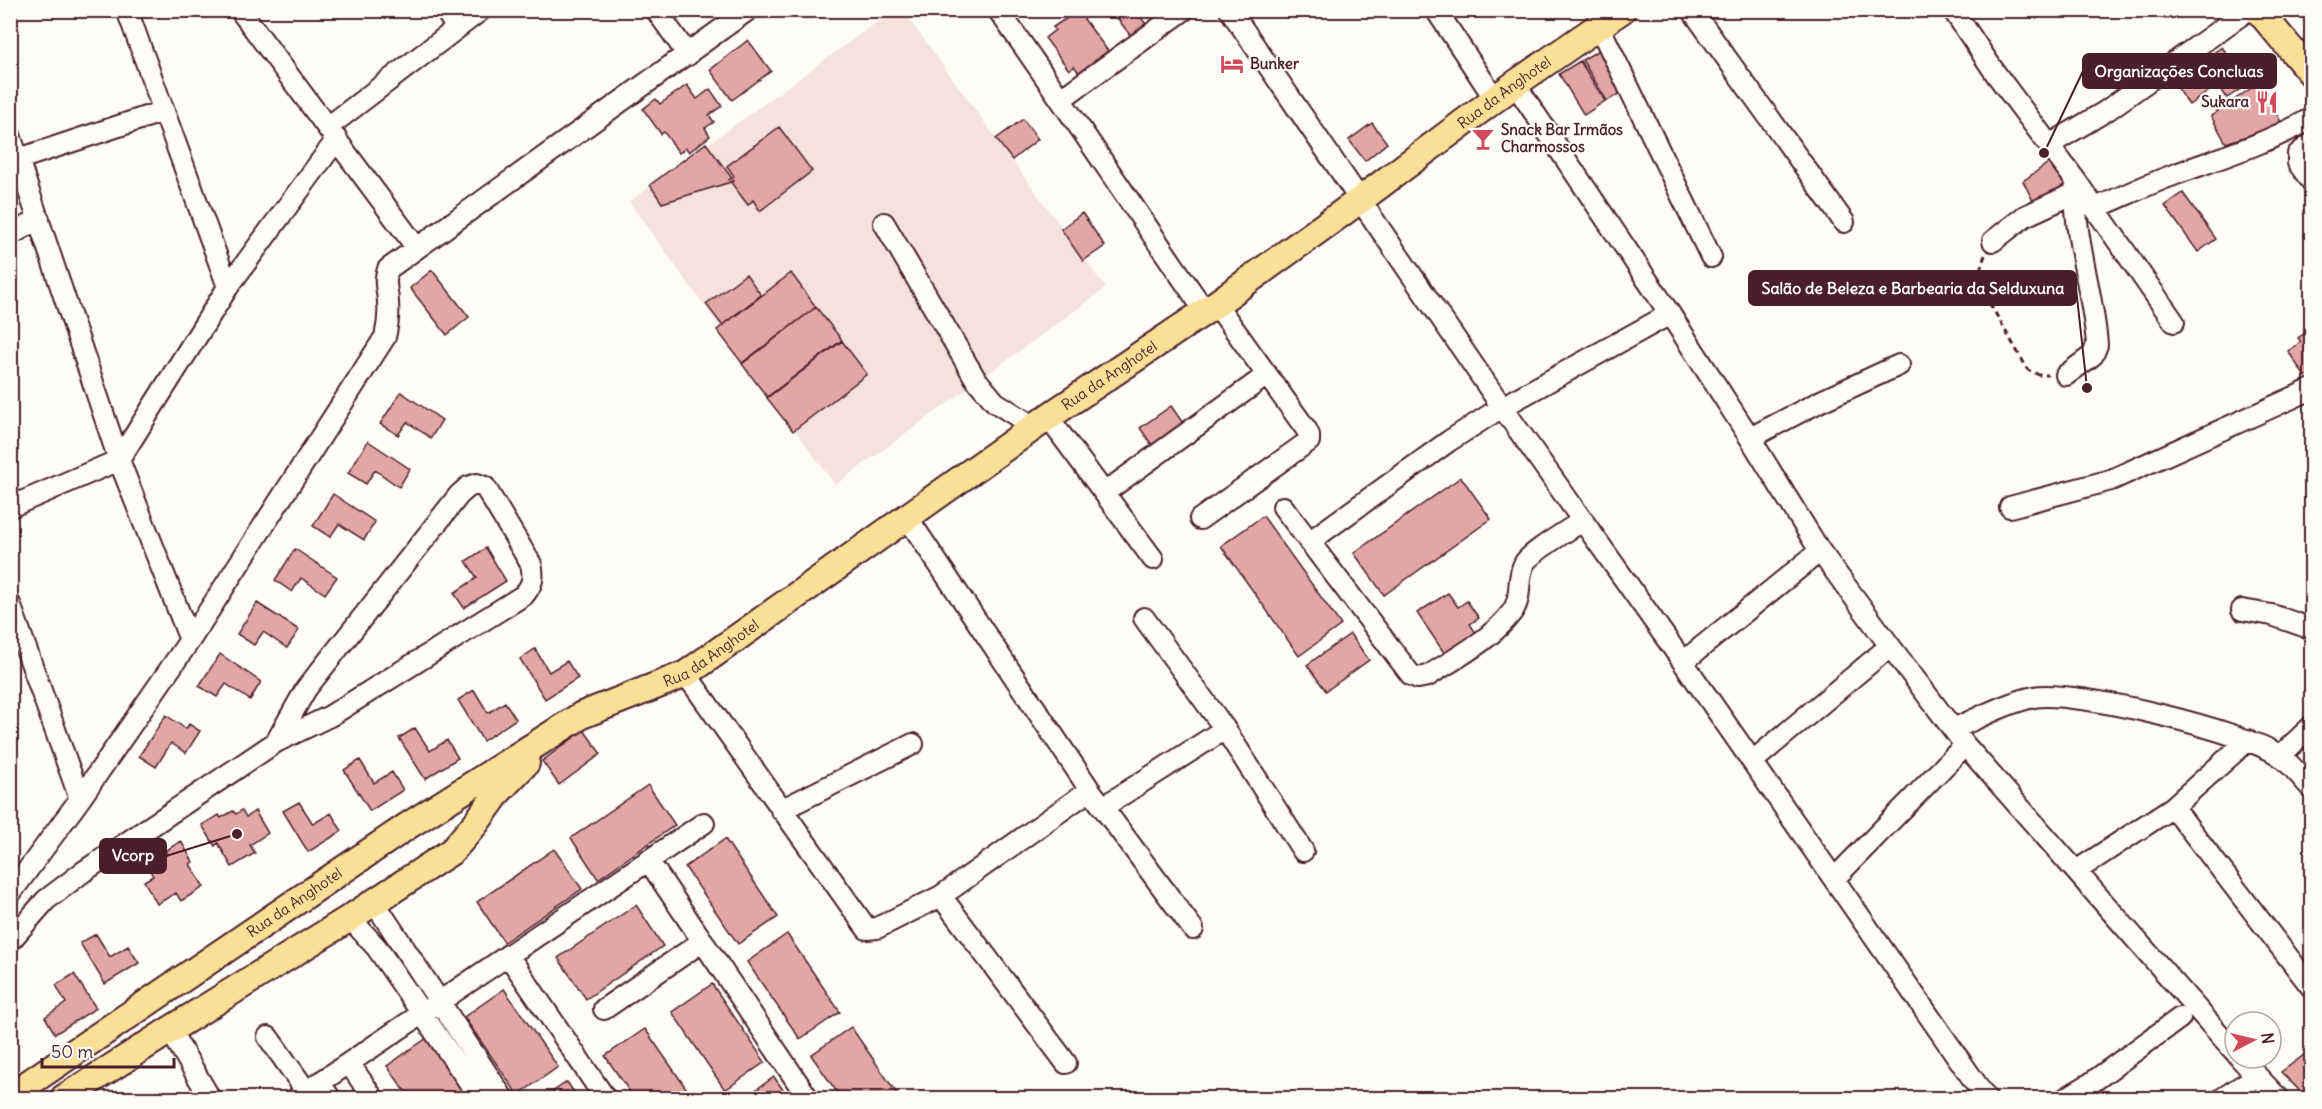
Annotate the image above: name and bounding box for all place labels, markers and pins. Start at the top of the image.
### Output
hotel icon: Bunker [1219,51,1245,77]
place label: Bunker [1250,54,1300,73]
callout: Organizações Concluas [2083,54,2276,88]
restaurant icon: Sukara [2254,89,2280,115]
place label: Sukara [2201,92,2249,111]
place label: Snack Bar Irmãos Charmossos [1501,120,1623,156]
bar icon: Snack Bar Irmãos Charmossos [1470,126,1496,152]
callout: Salão de Beleza e Barbearia da Selduxuna [1749,271,2076,305]
callout: Vcorp [100,839,166,873]

